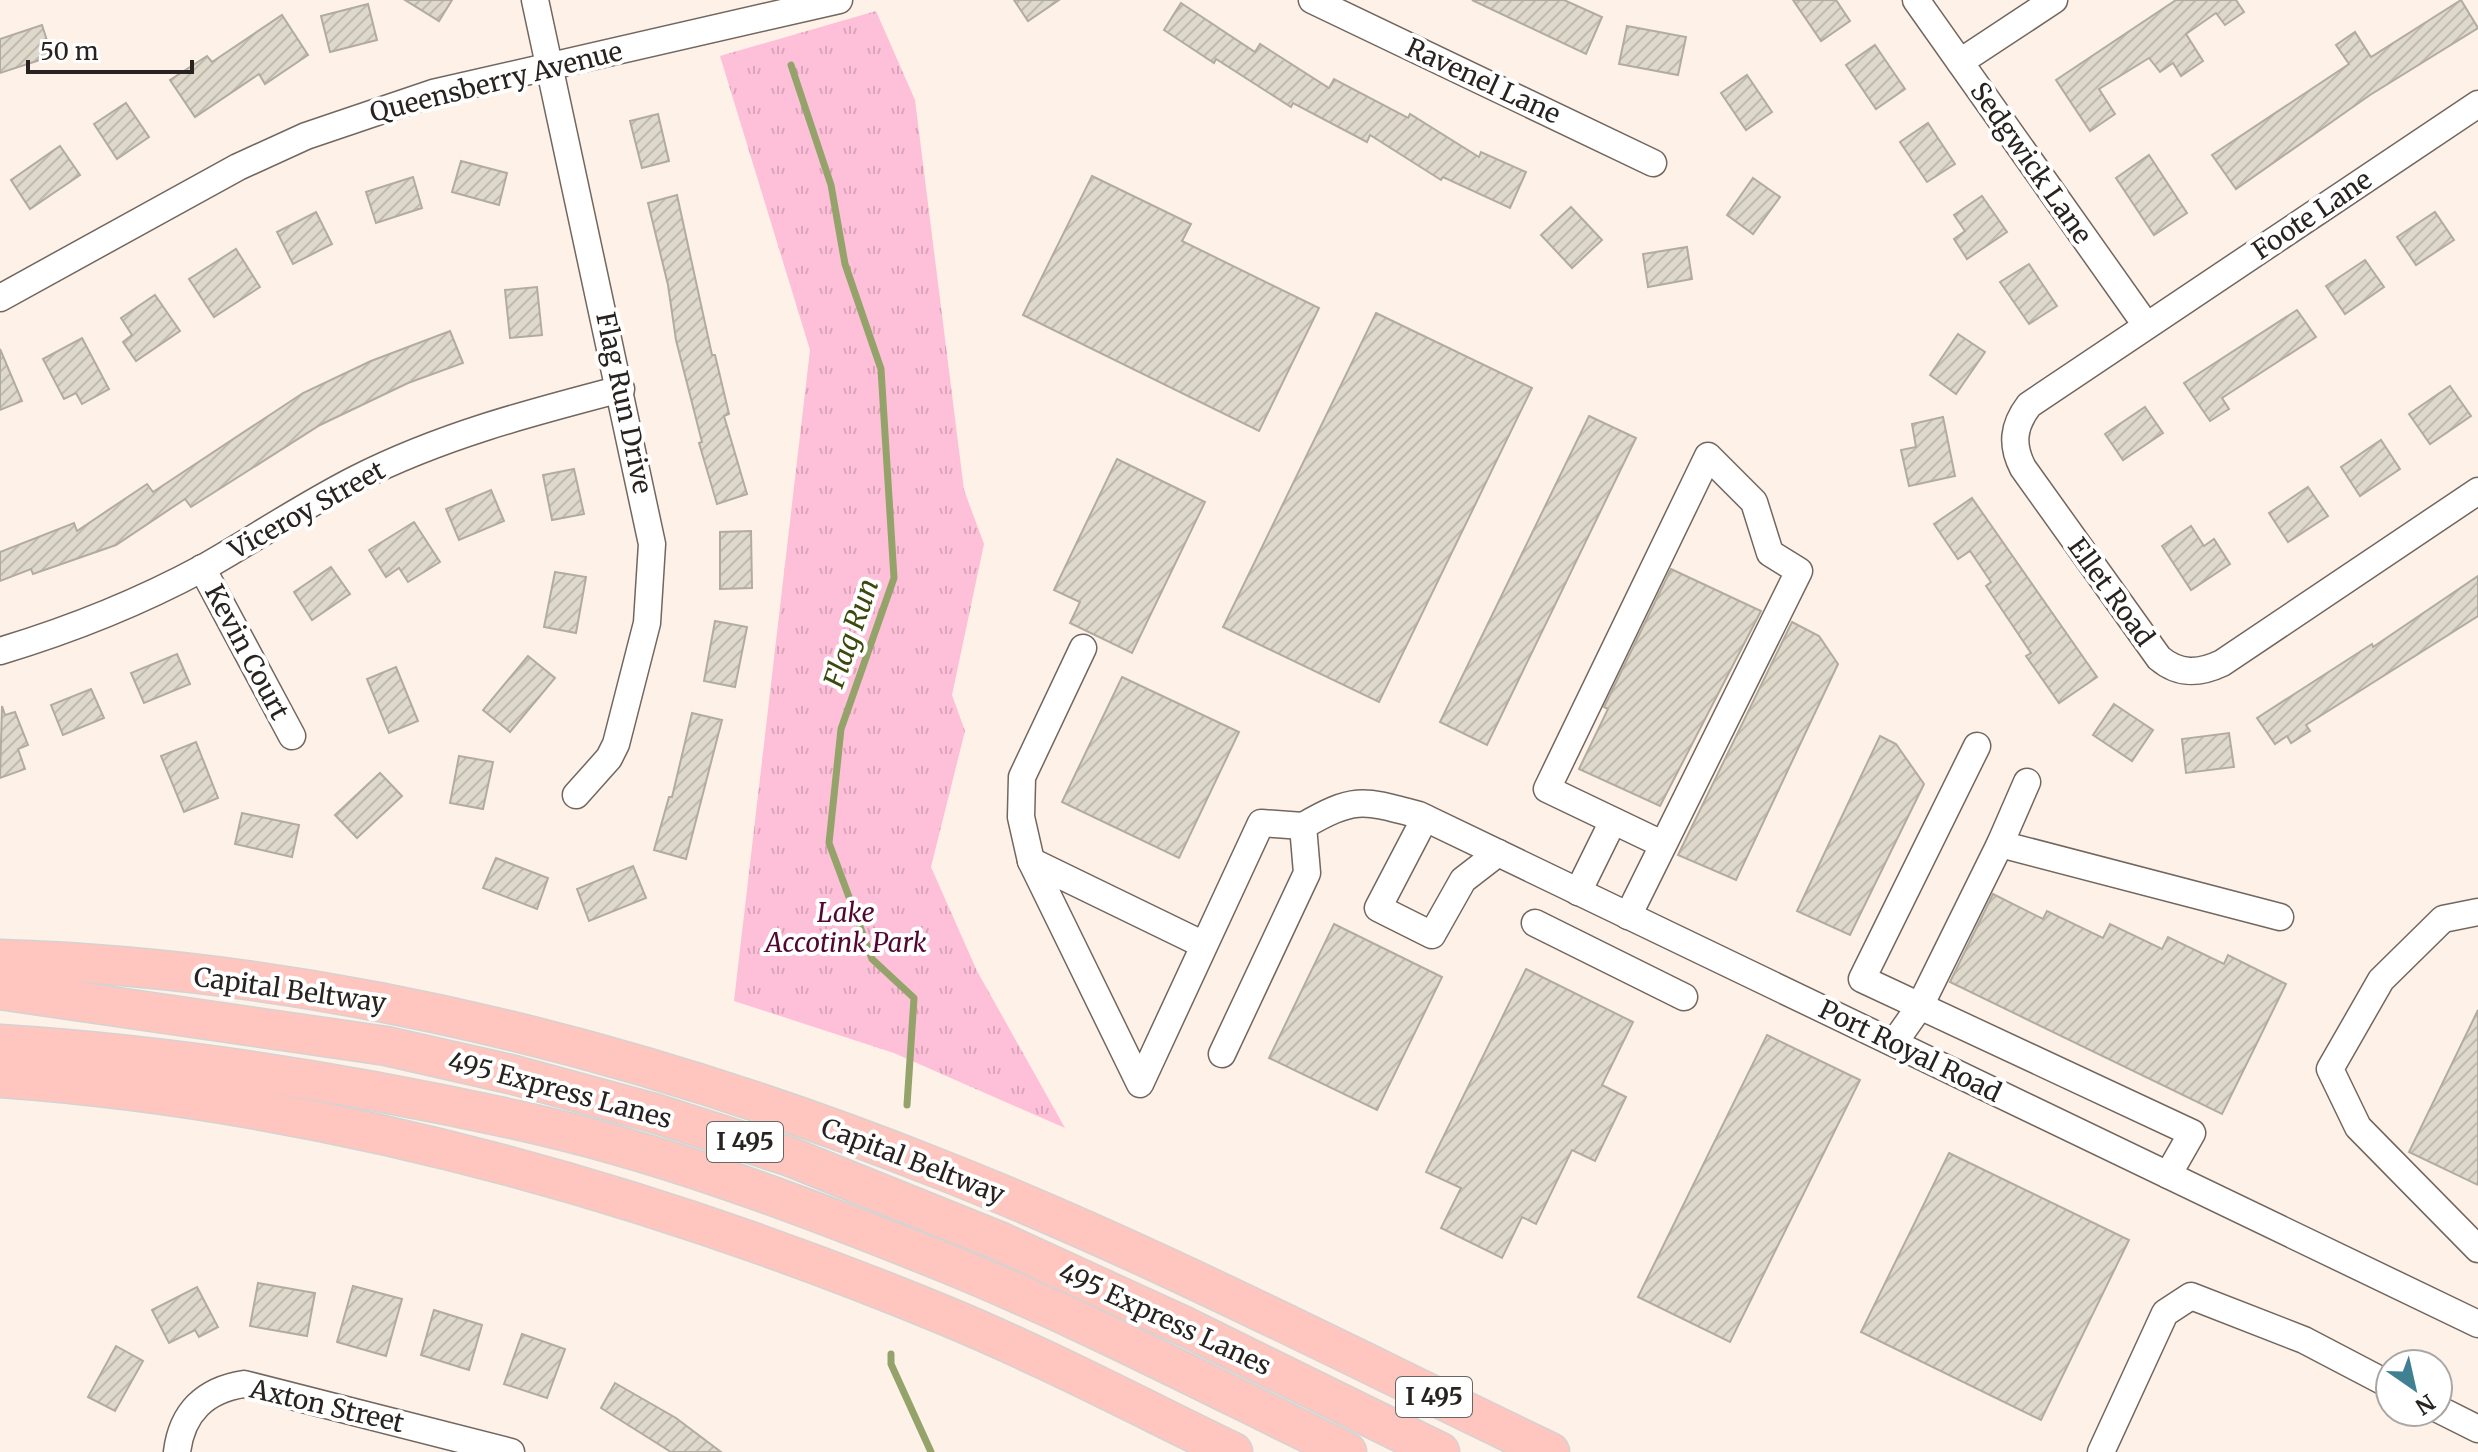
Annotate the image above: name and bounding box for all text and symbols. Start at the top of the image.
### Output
scale bar [28,24,192,74]
street label: Ravenel Lane [1401,30,1566,131]
street label: Queensberry Avenue [366,34,626,129]
text: 50 m [40,36,99,67]
street label: Sedgwick Lane [1964,76,2099,250]
street label: Foote Lane [2246,163,2378,267]
street label: Flag Run Drive [589,309,660,497]
street label: Viceroy Street [222,453,391,567]
street label: Ellet Road [2061,531,2162,653]
water label: Flag Run [815,574,886,693]
street label: Kevin Court [198,579,297,725]
park label: Lake Accotink Park [763,896,927,959]
street label: Capital Beltway [192,960,389,1019]
street label: Port Royal Road [1814,992,2007,1109]
street label: 495 Express Lanes [445,1044,676,1135]
street label: Capital Beltway [817,1110,1010,1211]
road number: I 495 [707,1122,783,1162]
street label: 495 Express Lanes [1054,1255,1277,1382]
north arrow [2374,1348,2454,1428]
street label: Axton Street [246,1372,407,1439]
road number: I 495 [1396,1377,1472,1417]
text: N [2410,1388,2440,1421]

